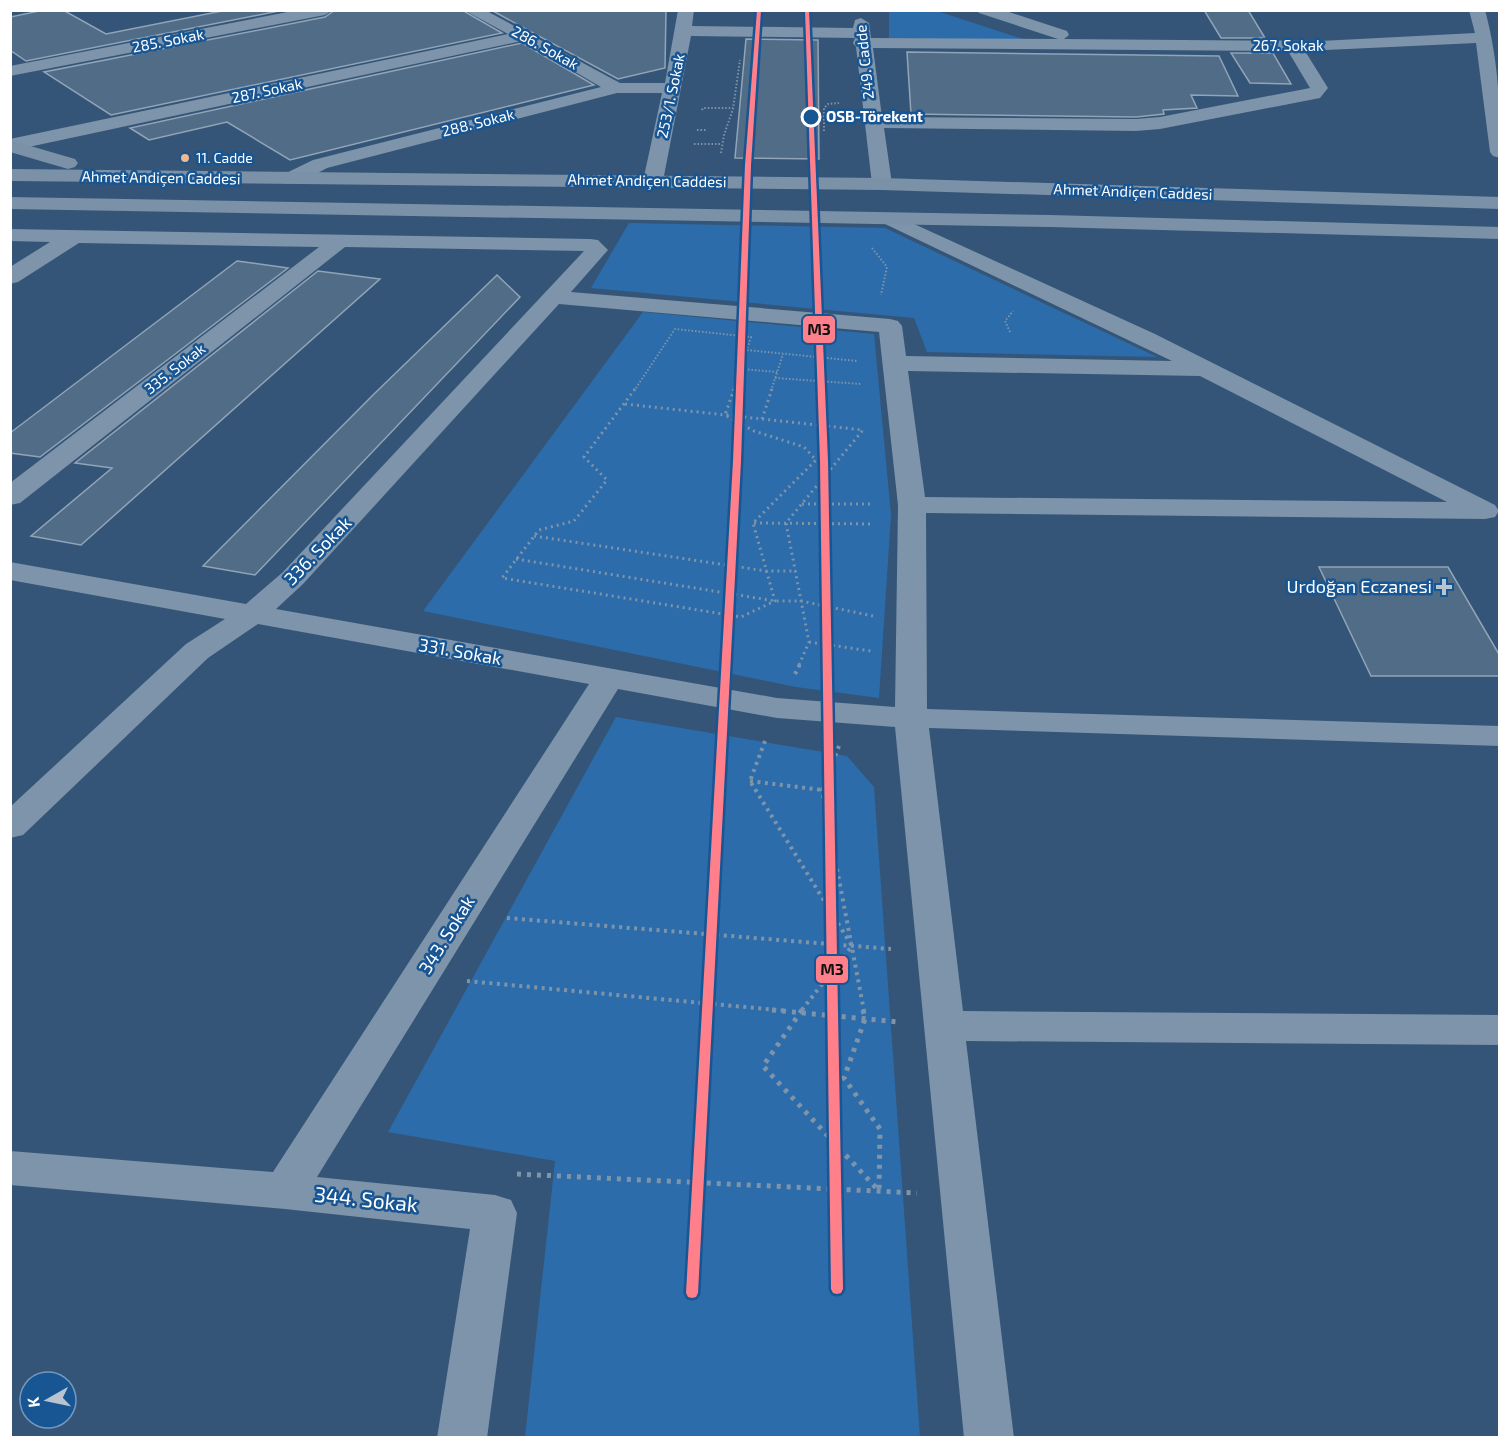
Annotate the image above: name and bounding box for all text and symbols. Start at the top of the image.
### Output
street label: 286. Sokak [509,21,582,73]
street label: 285. Sokak [130,24,206,56]
street label: 249. Cadde [851,24,877,100]
street label: 267. Sokak [1252,36,1324,54]
street label: 253/1. Sokak [652,52,688,140]
street label: 287. Sokak [230,74,304,106]
street label: 288. Sokak [440,104,516,140]
marker: OSB-Törekent [801,107,821,127]
place label: OSB-Törekent [826,107,923,125]
place label: 11. Cadde [196,149,253,166]
marker: 11. Cadde [179,152,191,164]
street label: Ahmet Andiçen Caddesi [81,167,241,188]
street label: Ahmet Andiçen Caddesi [567,170,727,191]
street label: Ahmet Andiçen Caddesi [1053,179,1213,204]
line badge: M3 [802,315,836,344]
text: M3 [807,319,831,338]
street label: 335. Sokak [140,339,209,397]
street label: 336. Sokak [279,511,355,589]
place label: Urdoğan Eczanesi [1286,575,1432,597]
marker: Urdoğan Eczanesi [1437,580,1451,594]
street label: 331. Sokak [417,633,503,669]
street label: 343. Sokak [414,891,479,978]
line badge: M3 [815,955,849,984]
text: M3 [820,959,844,978]
street label: 344. Sokak [313,1181,419,1216]
north arrow [18,1370,78,1430]
text: K [22,1395,43,1409]

